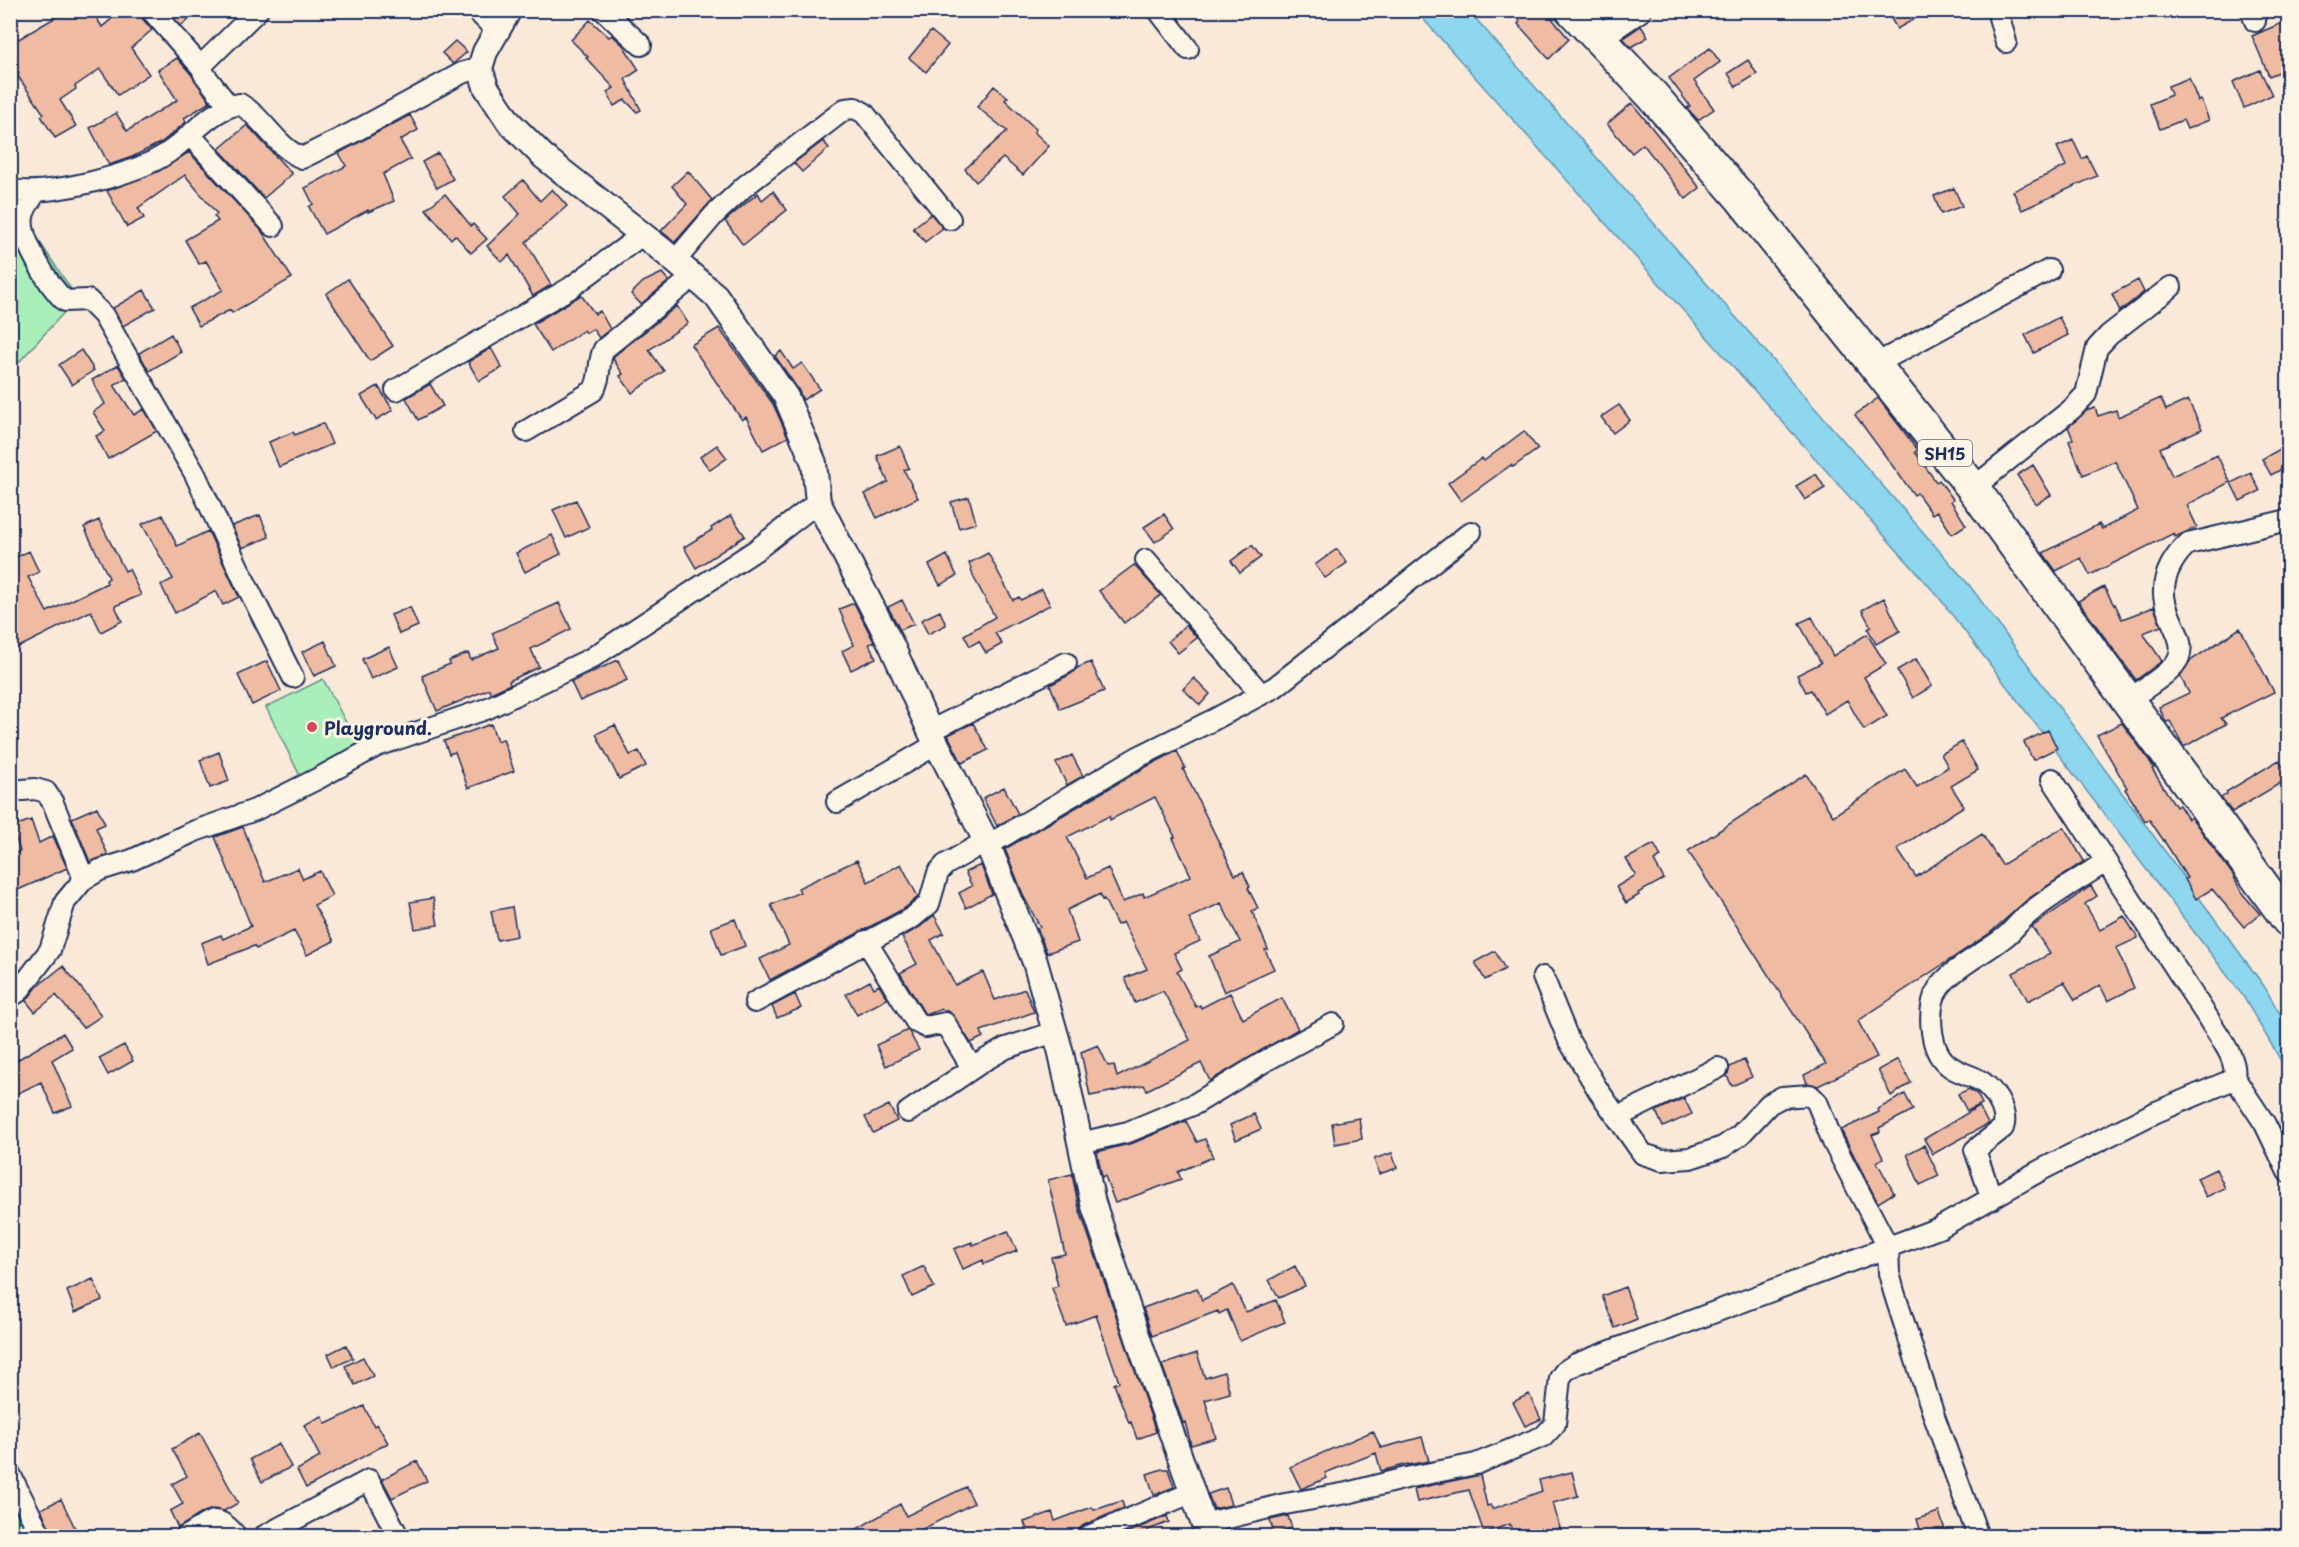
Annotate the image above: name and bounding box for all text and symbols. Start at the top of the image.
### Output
road number: SH15 [1918,440,1972,466]
place label: Playground. [324,714,432,741]
marker: Playground. [305,720,319,734]

